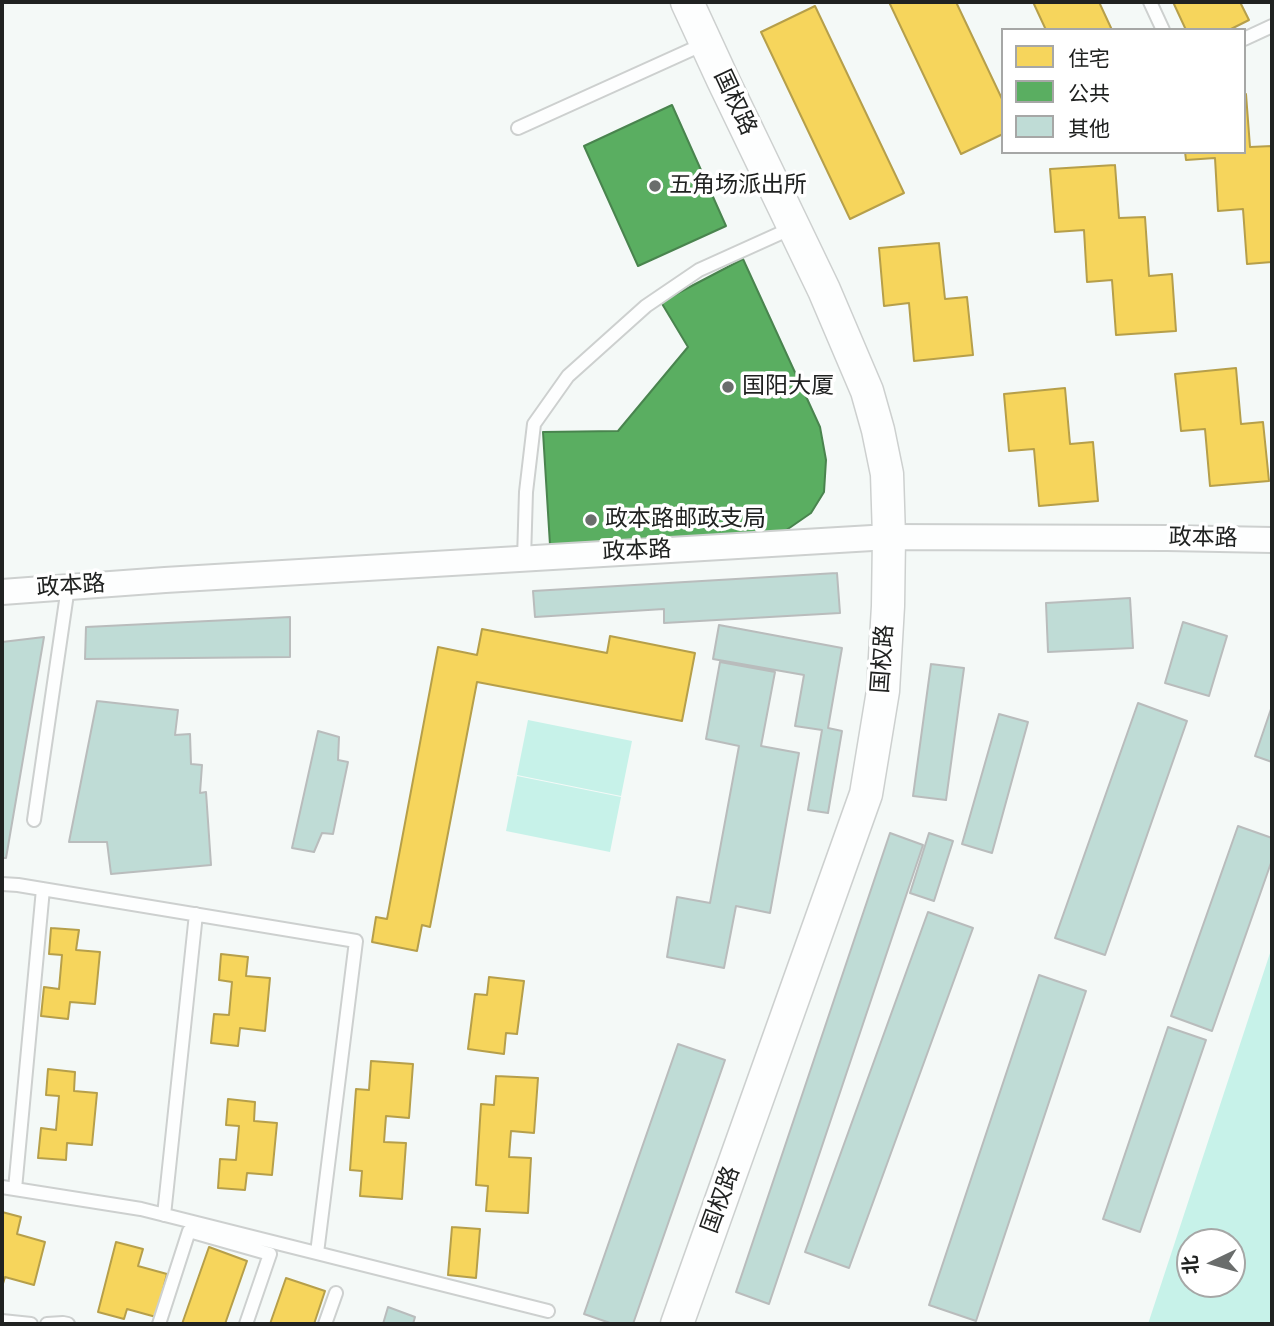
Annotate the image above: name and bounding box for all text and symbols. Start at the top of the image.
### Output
legend [1001,28,1246,154]
text: 住宅 [1068,47,1110,72]
street label: 国权路 [707,66,761,140]
text: 公共 [1068,82,1110,107]
text: 其他 [1068,117,1110,142]
place label: 五角场派出所 [669,172,807,200]
marker: 五角场派出所 [647,178,663,194]
place label: 国阳大厦 [742,373,834,401]
marker: 国阳大厦 [720,379,736,395]
place label: 政本路邮政支局 [605,506,766,534]
marker: 政本路邮政支局 [583,512,599,528]
street label: 政本路 [1168,525,1238,553]
street label: 政本路 [602,536,672,568]
street label: 政本路 [36,571,106,603]
street label: 国权路 [868,624,900,694]
street label: 国权路 [697,1163,747,1237]
north arrow [1176,1228,1246,1298]
text: 北 [1179,1254,1204,1275]

